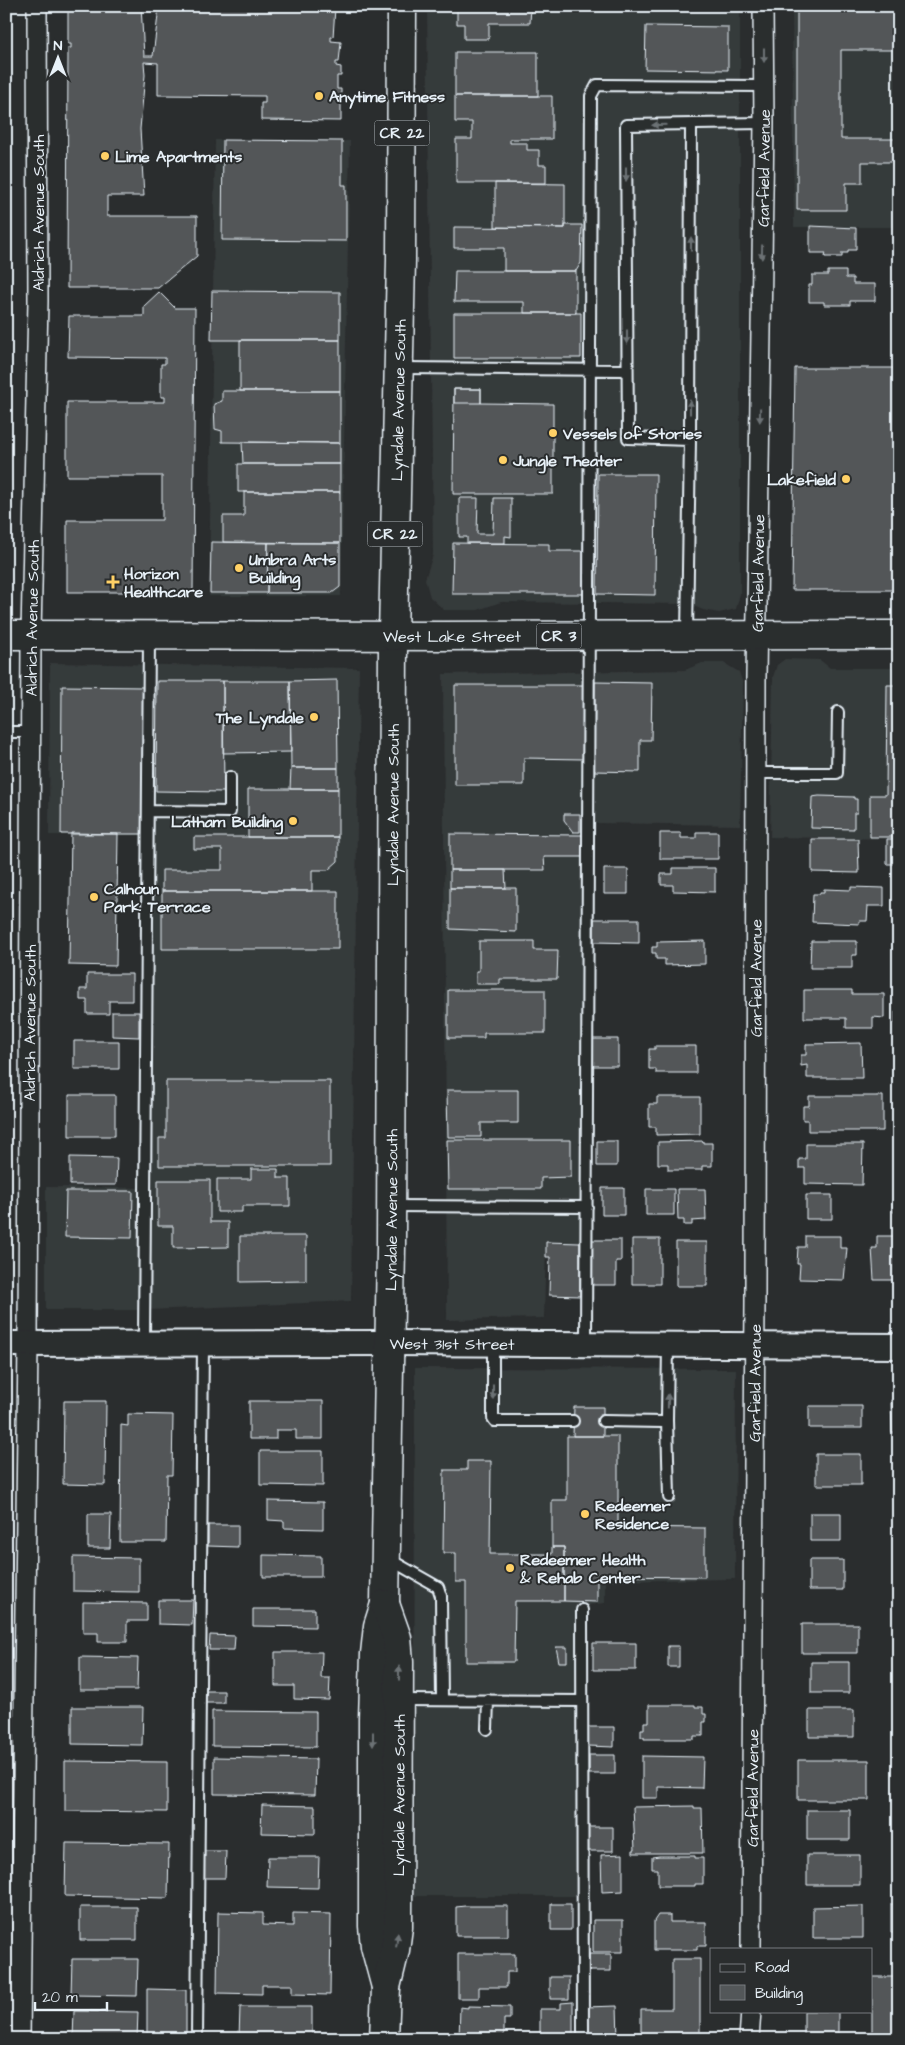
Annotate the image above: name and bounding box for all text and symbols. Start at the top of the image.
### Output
north arrow [32,32,82,82]
text: N [54,36,63,56]
one-way arrow [760,47,768,63]
place label: Anytime Fitness [329,86,445,109]
marker: Anytime Fitness [313,90,325,102]
street label: Garfield Avenue [753,109,776,227]
road number: CR 22 [374,120,430,146]
one-way arrow [650,121,666,129]
street label: Aldrich Avenue South [28,134,50,291]
place label: Lime Apartments [115,146,242,168]
marker: Lime Apartments [99,150,111,162]
one-way arrow [622,166,630,182]
one-way arrow [687,236,695,252]
one-way arrow [758,245,766,261]
street label: Lyndale Avenue South [386,319,412,481]
one-way arrow [623,329,631,345]
one-way arrow [686,398,694,414]
one-way arrow [756,407,764,423]
place label: Vessels of Stories [562,423,702,445]
marker: Vessels of Stories [547,427,559,439]
place label: Jungle Theater [512,450,622,474]
marker: Jungle Theater [497,454,509,466]
place label: Lakefield [767,469,837,491]
marker: Lakefield [840,473,852,485]
street label: Garfield Avenue [747,514,770,632]
road number: CR 22 [368,522,422,546]
street label: Aldrich Avenue South [21,539,45,697]
place label: Umbra Arts Building [249,549,336,591]
marker: Umbra Arts Building [233,562,245,574]
place label: Horizon Healthcare [124,563,203,603]
marker: Horizon Healthcare [106,575,120,589]
road number: CR 3 [536,624,582,648]
street label: West Lake Street [383,626,522,648]
place label: The Lyndale [215,707,304,730]
marker: The Lyndale [308,711,320,723]
street label: Lyndale Avenue South [382,724,405,886]
place label: Latham Building [171,811,284,835]
marker: Latham Building [287,815,299,827]
place label: Calhoun Park Terrace [104,878,211,918]
marker: Calhoun Park Terrace [88,891,100,903]
street label: Garfield Avenue [745,919,768,1037]
street label: Aldrich Avenue South [19,944,42,1102]
street label: Lyndale Avenue South [380,1129,404,1291]
street label: Garfield Avenue [744,1324,767,1442]
street label: West 31st Street [389,1333,515,1356]
one-way arrow [489,1384,497,1400]
one-way arrow [664,1393,672,1409]
place label: Redeemer Residence [595,1495,671,1535]
marker: Redeemer Residence [579,1508,591,1520]
place label: Redeemer Health & Rehab Center [519,1549,646,1589]
marker: Redeemer Health & Rehab Center [504,1562,516,1574]
one-way arrow [395,1664,403,1680]
street label: Lyndale Avenue South [388,1714,411,1876]
street label: Garfield Avenue [742,1729,764,1847]
one-way arrow [369,1731,377,1747]
one-way arrow [393,1932,401,1948]
legend [710,1948,872,2012]
text: Road [755,1957,790,1978]
scale bar [35,1980,108,2012]
text: Building [755,1983,803,2005]
text: 20 m [42,1987,78,2008]

